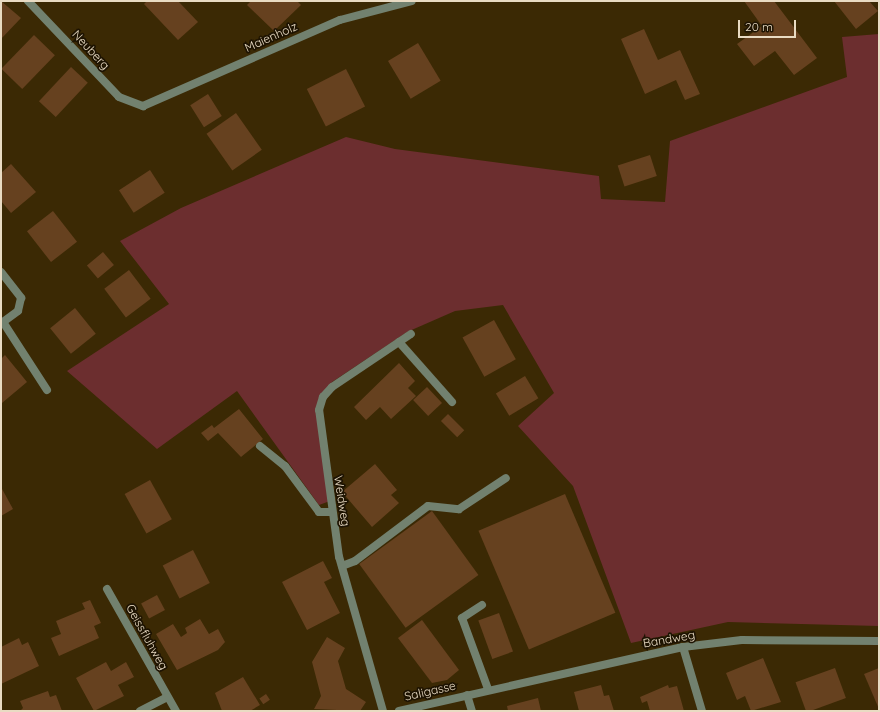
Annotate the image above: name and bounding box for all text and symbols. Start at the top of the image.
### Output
scale bar [740,12,798,38]
street label: Maienholz [242,19,300,55]
text: 20 m [745,19,773,34]
street label: Neuberg [69,27,113,73]
street label: Weidweg [331,475,353,527]
street label: Geissfluhweg [123,602,171,672]
street label: Bandweg [642,627,696,651]
street label: Saligasse [403,678,457,704]

